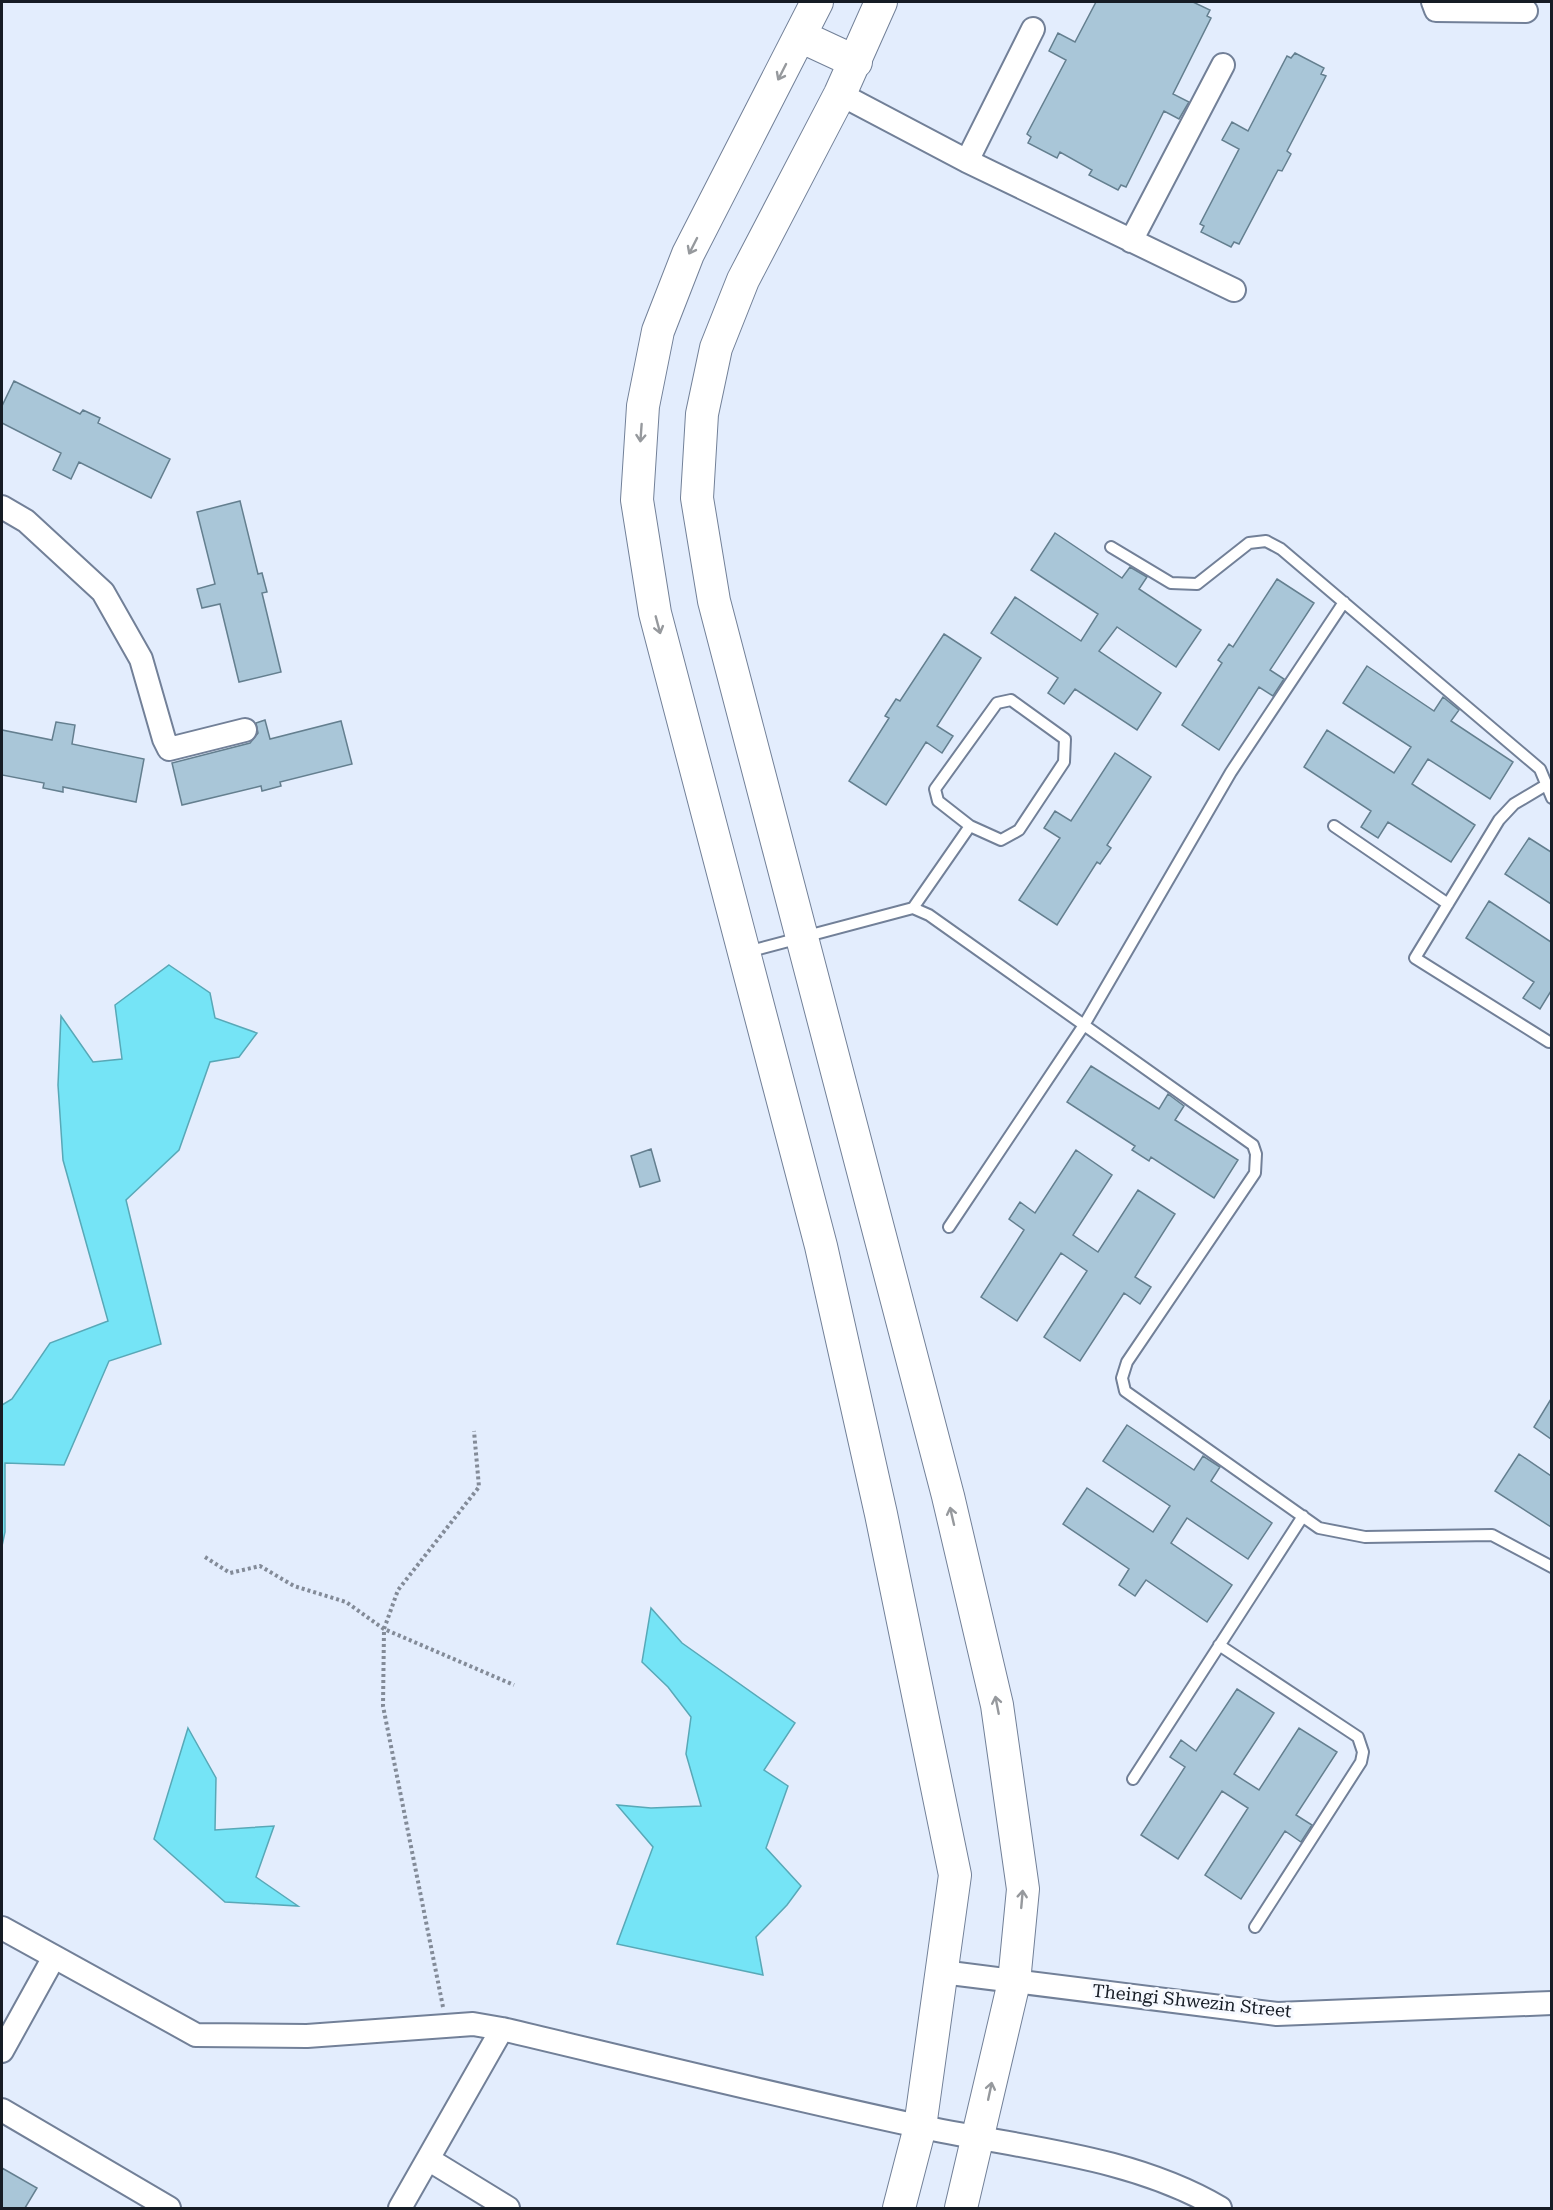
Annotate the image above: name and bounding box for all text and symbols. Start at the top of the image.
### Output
one-way arrow [775,63,787,81]
one-way arrow [686,237,698,255]
one-way arrow [635,422,646,442]
one-way arrow [653,616,665,635]
one-way arrow [946,1506,958,1525]
one-way arrow [991,1696,1002,1716]
one-way arrow [1017,1889,1028,1909]
street label: Theingi Shwezin Street [1091,1980,1293,2021]
one-way arrow [985,2081,996,2101]

